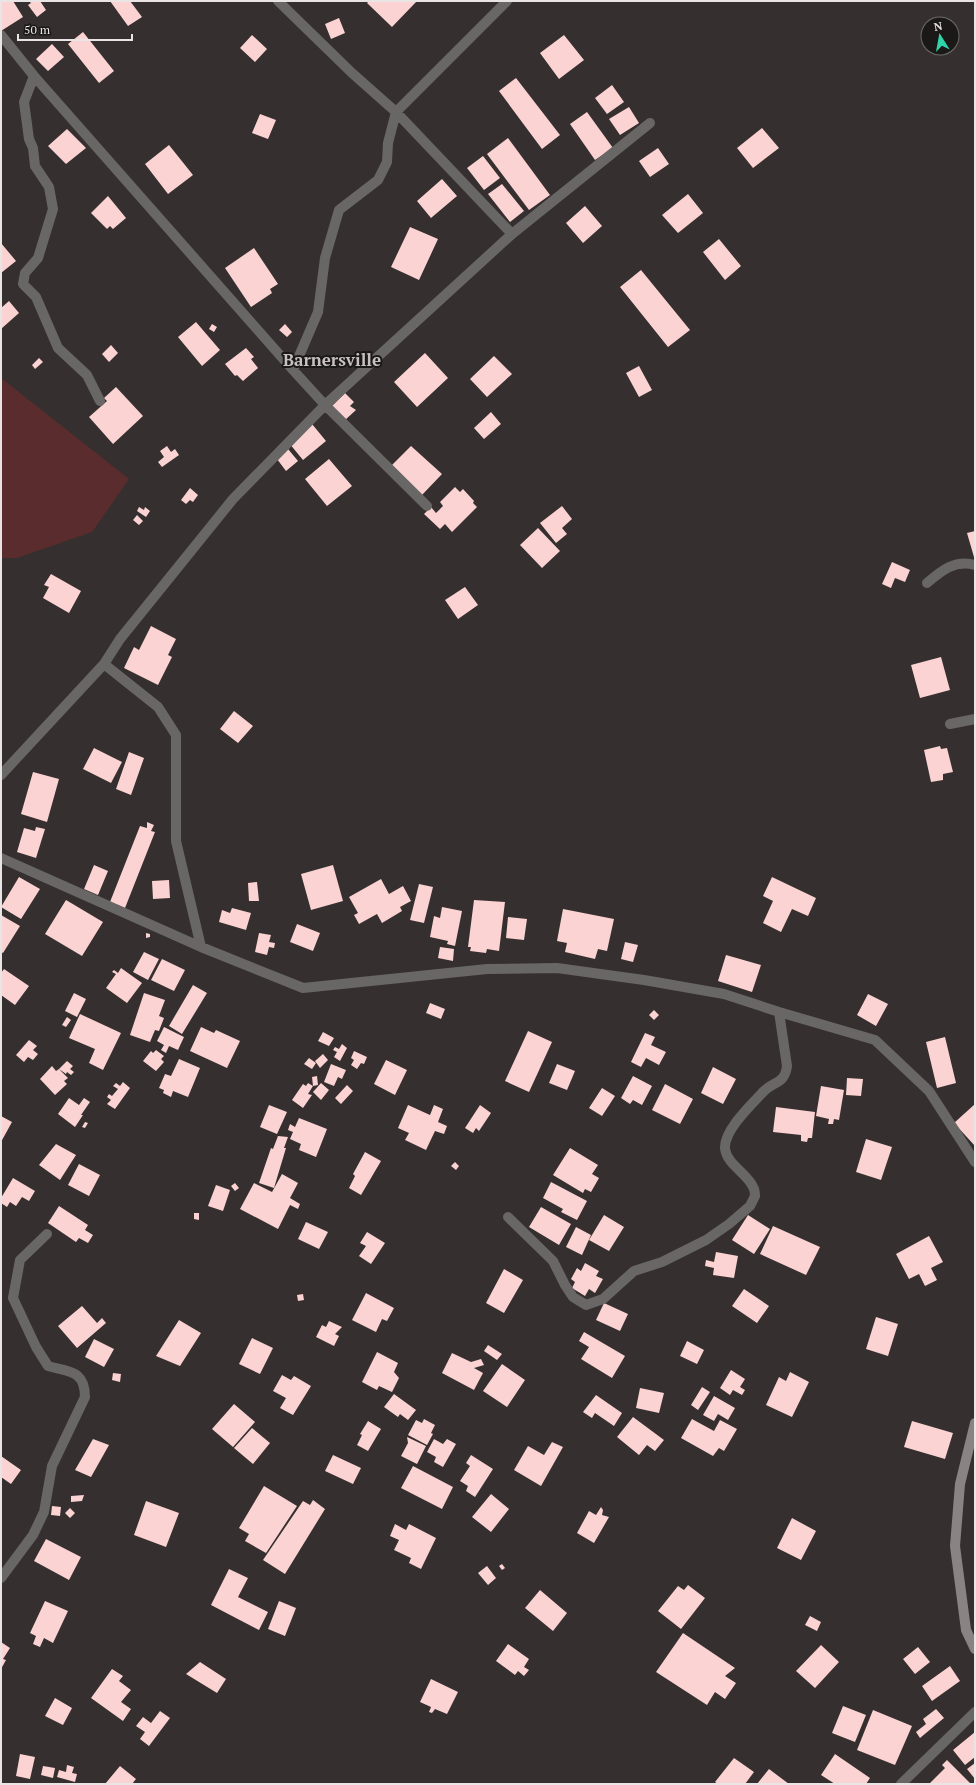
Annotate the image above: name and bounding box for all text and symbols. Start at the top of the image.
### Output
scale bar [18,16,132,42]
north arrow [920,16,960,56]
text: N [933,18,944,34]
text: 50 m [24,22,51,37]
district label: Barnersville [283,348,381,371]

